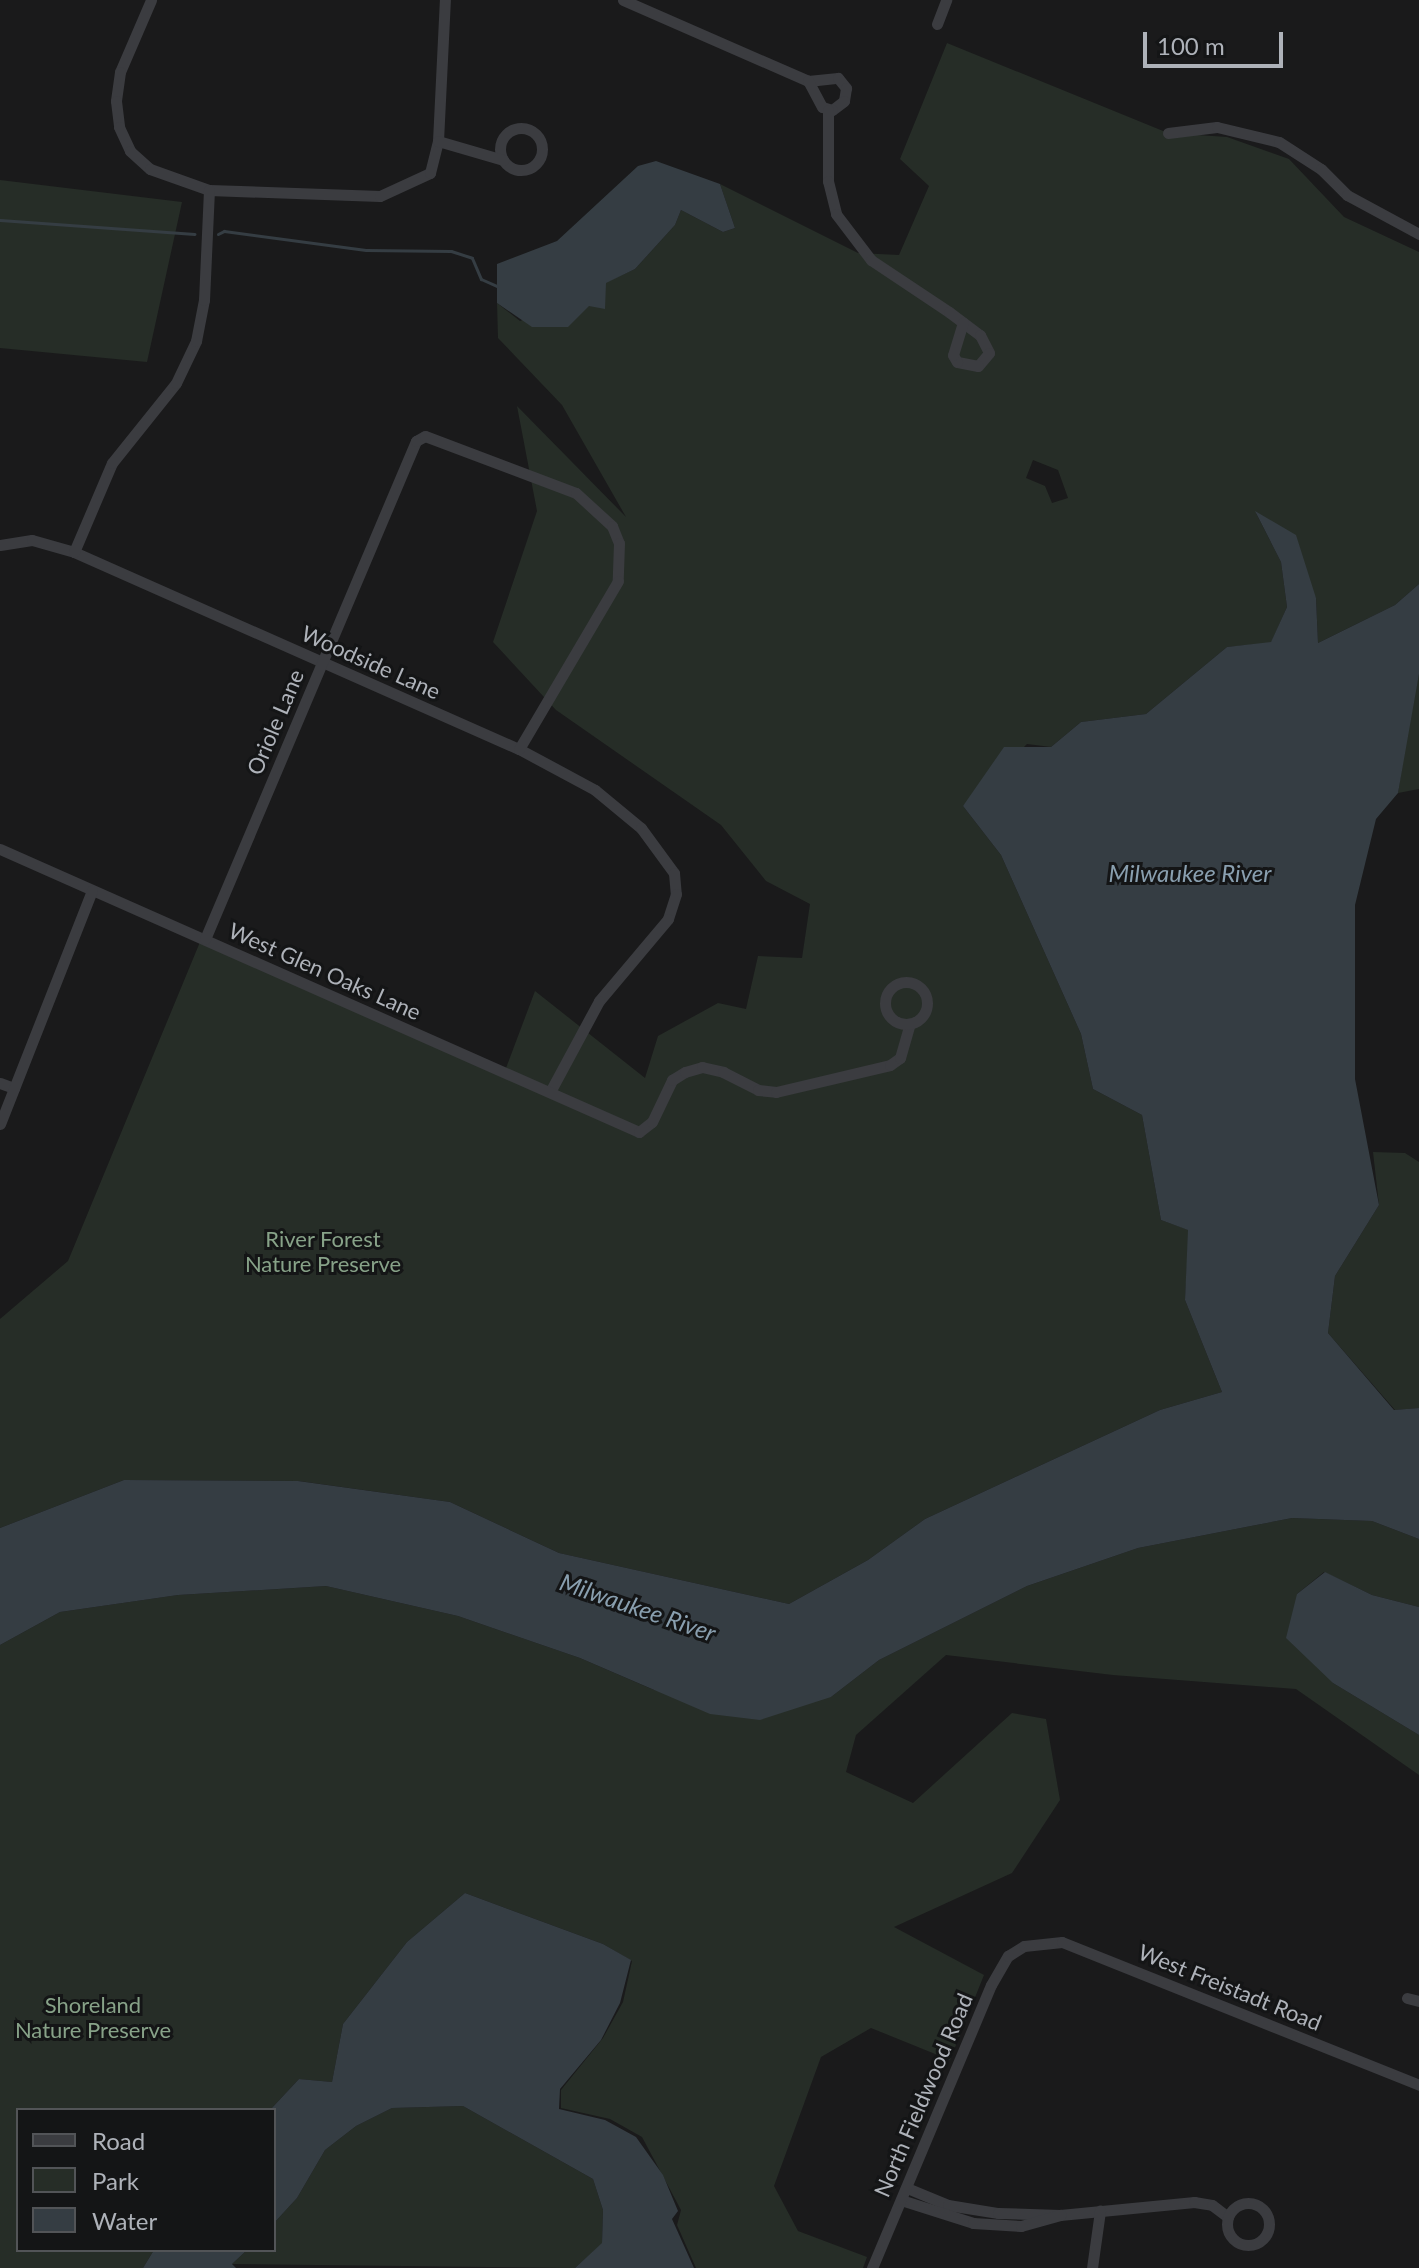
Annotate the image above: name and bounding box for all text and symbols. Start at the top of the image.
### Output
scale bar [1147,16,1287,66]
text: 100 m [1157,31,1225,60]
street label: Woodside Lane [297,620,445,704]
street label: Oriole Lane [241,665,309,779]
water label: Milwaukee River [1108,859,1272,887]
street label: West Glen Oaks Lane [225,917,425,1025]
park label: River Forest Nature Preserve [245,1225,401,1276]
water label: Milwaukee River [556,1567,720,1647]
street label: West Freistadt Road [1135,1938,1325,2036]
street label: North Fieldwood Road [868,1989,978,2201]
park label: Shoreland Nature Preserve [15,1991,171,2042]
legend [16,2108,276,2252]
text: Road [92,2126,145,2155]
text: Park [92,2166,139,2195]
text: Water [92,2206,157,2235]

